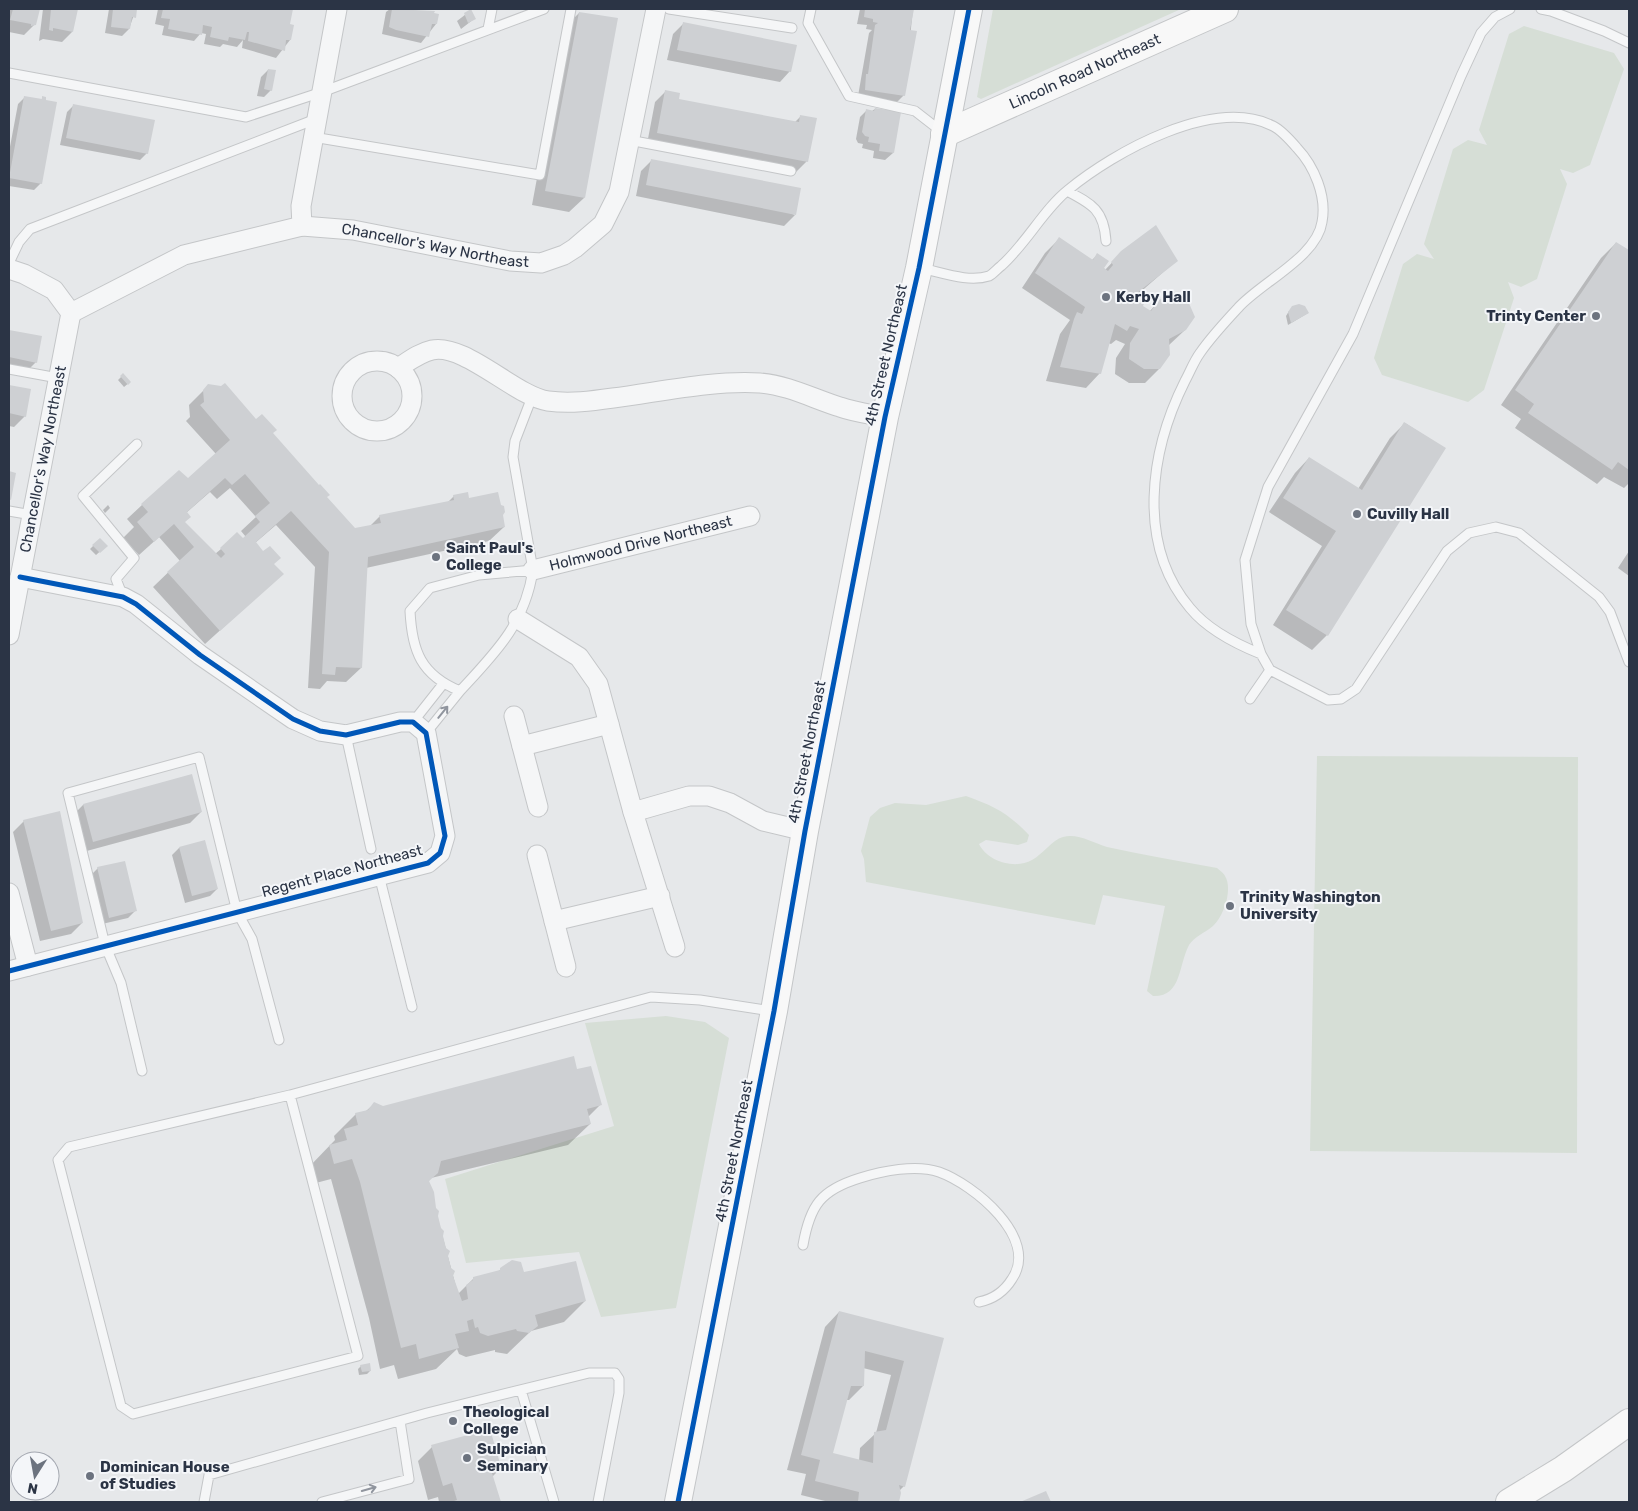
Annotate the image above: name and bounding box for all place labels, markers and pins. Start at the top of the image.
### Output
place label: Kerby Hall [1116,288,1191,306]
marker: Kerby Hall [1100,291,1112,303]
place label: Trinty Center [1486,307,1586,325]
marker: Trinty Center [1590,310,1602,322]
place label: Cuvilly Hall [1367,505,1449,523]
marker: Cuvilly Hall [1351,508,1363,520]
place label: Saint Paul's College [446,539,533,574]
marker: Saint Paul's College [430,551,442,563]
place label: Trinity Washington University [1240,888,1381,923]
marker: Trinity Washington University [1224,900,1236,912]
place label: Theological College [463,1403,549,1438]
marker: Theological College [447,1415,459,1427]
place label: Sulpician Seminary [477,1440,548,1475]
marker: Sulpician Seminary [461,1452,473,1464]
place label: Dominican House of Studies [100,1458,230,1493]
marker: Dominican House of Studies [84,1470,96,1482]

